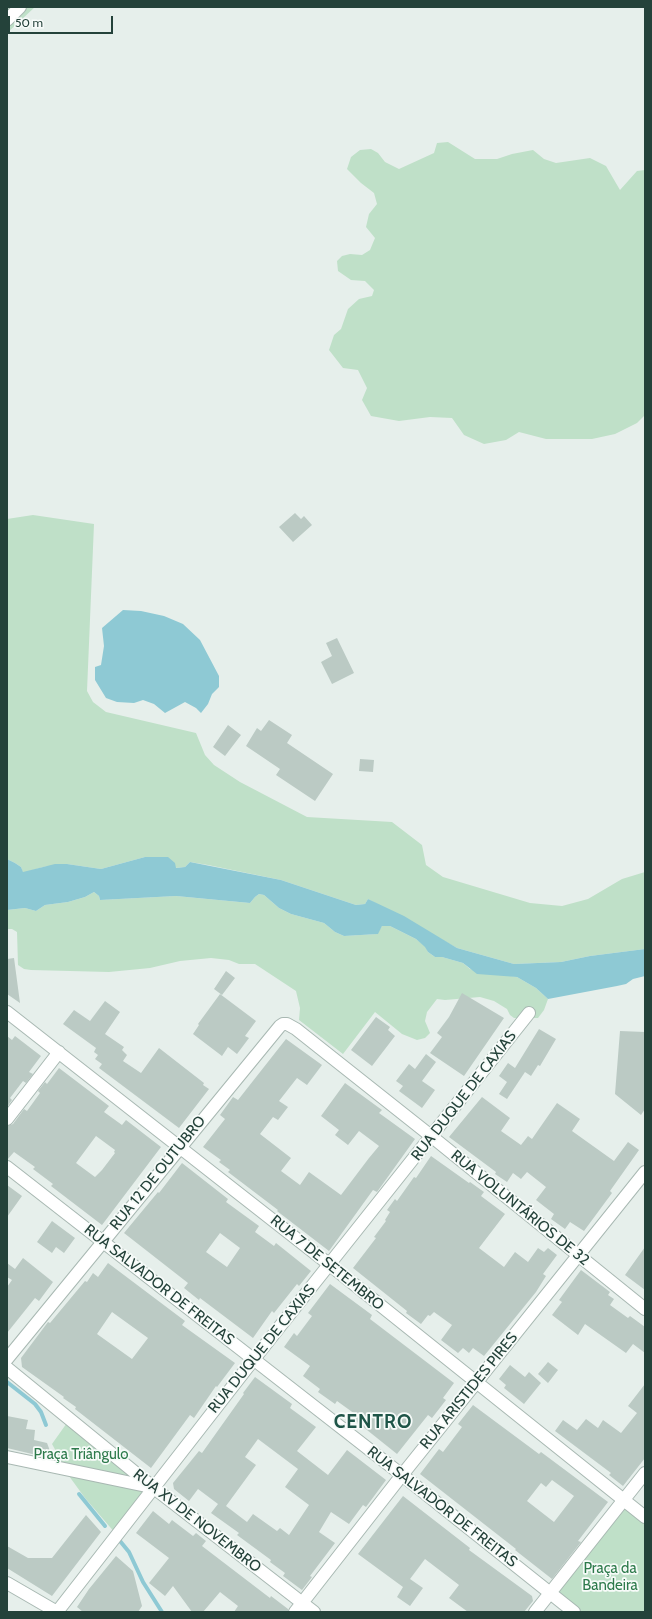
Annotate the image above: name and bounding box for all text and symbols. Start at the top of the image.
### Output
scale bar [10,8,115,34]
text: 50 m [15,15,43,30]
street label: RUA DUQUE DE CAXIAS [408,1027,520,1165]
street label: RUA 12 DE OUTUBRO [106,1112,210,1234]
street label: RUA VOLUNTÁRIOS DE 32 [447,1147,593,1269]
street label: RUA 7 DE SETEMBRO [267,1212,387,1314]
street label: RUA SALVADOR DE FREITAS [80,1221,238,1349]
street label: RUA DUQUE DE CAXIAS [205,1281,319,1417]
street label: RUA ARISTIDES PIRES [416,1329,522,1453]
district label: CENTRO [334,1411,412,1433]
street label: RUA SALVADOR DE FREITAS [363,1443,521,1571]
park label: Praça Triângulo [34,1446,128,1464]
street label: RUA XV DE NOVEMBRO [129,1465,265,1577]
park label: Praça da Bandeira [582,1560,638,1595]

